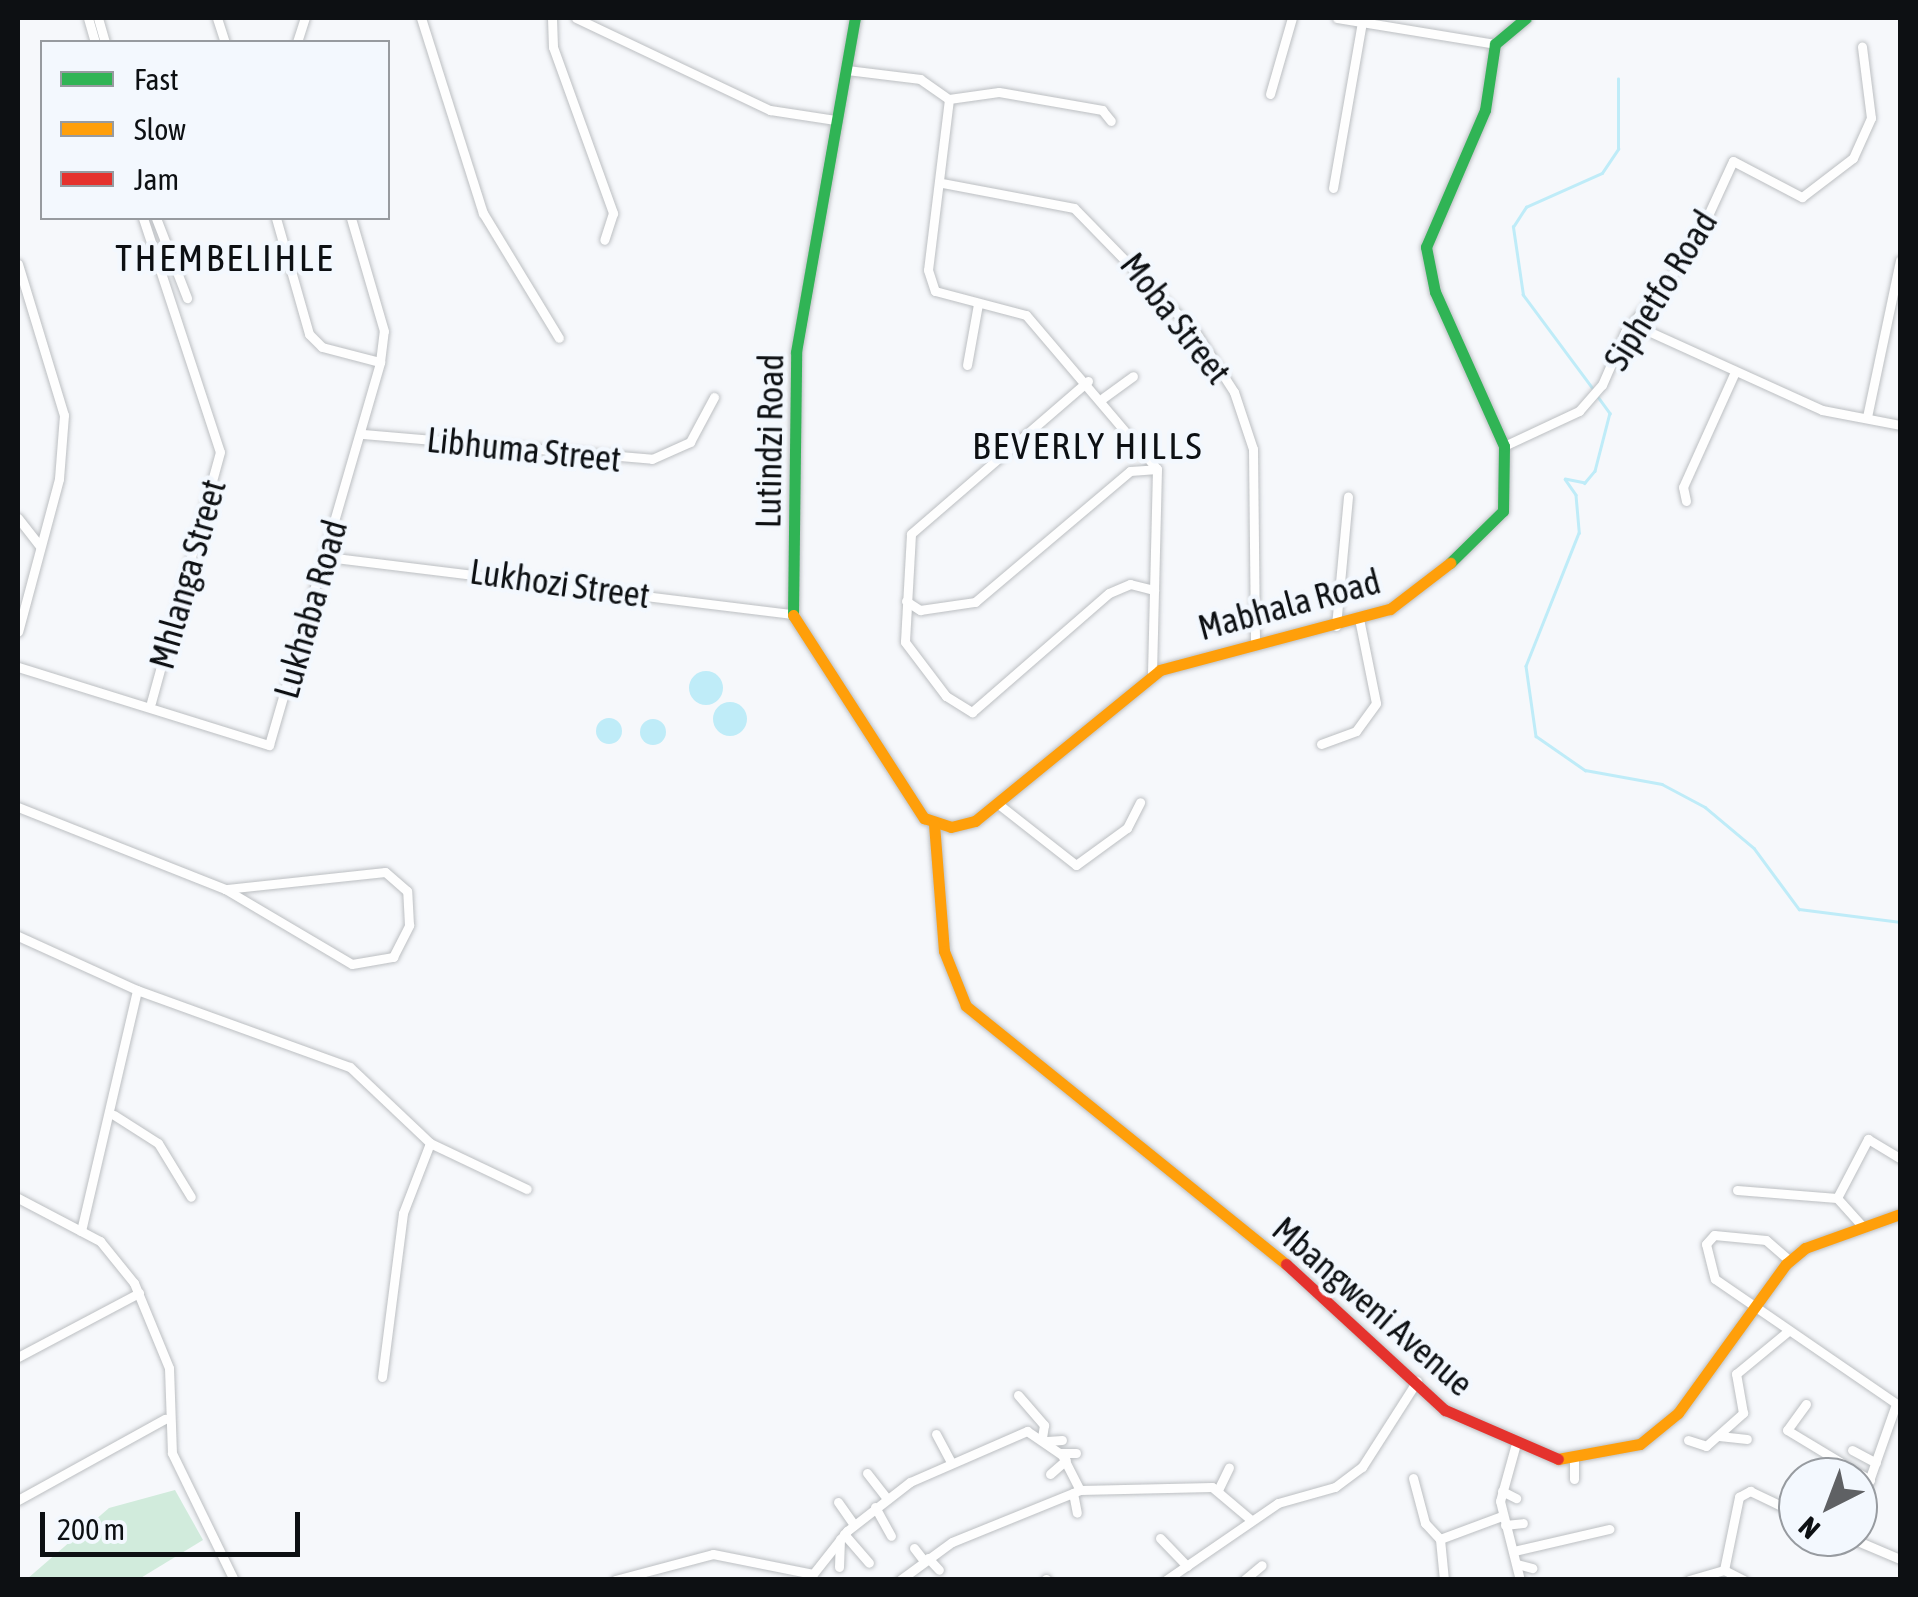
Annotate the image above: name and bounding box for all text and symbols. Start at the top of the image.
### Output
legend [40,40,390,220]
text: Fast [134,62,179,96]
text: Slow [134,112,186,146]
text: Jam [134,162,179,196]
street label: Siphetfo Road [1594,203,1726,377]
district label: THEMBELIHLE [115,235,335,281]
street label: Moba Street [1112,244,1240,392]
street label: Lutindzi Road [746,353,792,529]
street label: Libhuma Street [425,418,623,480]
district label: BEVERLY HILLS [972,423,1204,469]
street label: Mhlanga Street [140,474,234,674]
street label: Lukhaba Road [265,515,355,703]
street label: Lukhozi Street [467,550,653,616]
street label: Mabhala Road [1193,560,1385,648]
street label: Mbangweni Avenue [1264,1208,1482,1404]
north arrow [1778,1457,1878,1557]
scale bar [45,1492,305,1554]
text: N [1792,1510,1826,1545]
text: 200 m [57,1512,125,1546]

